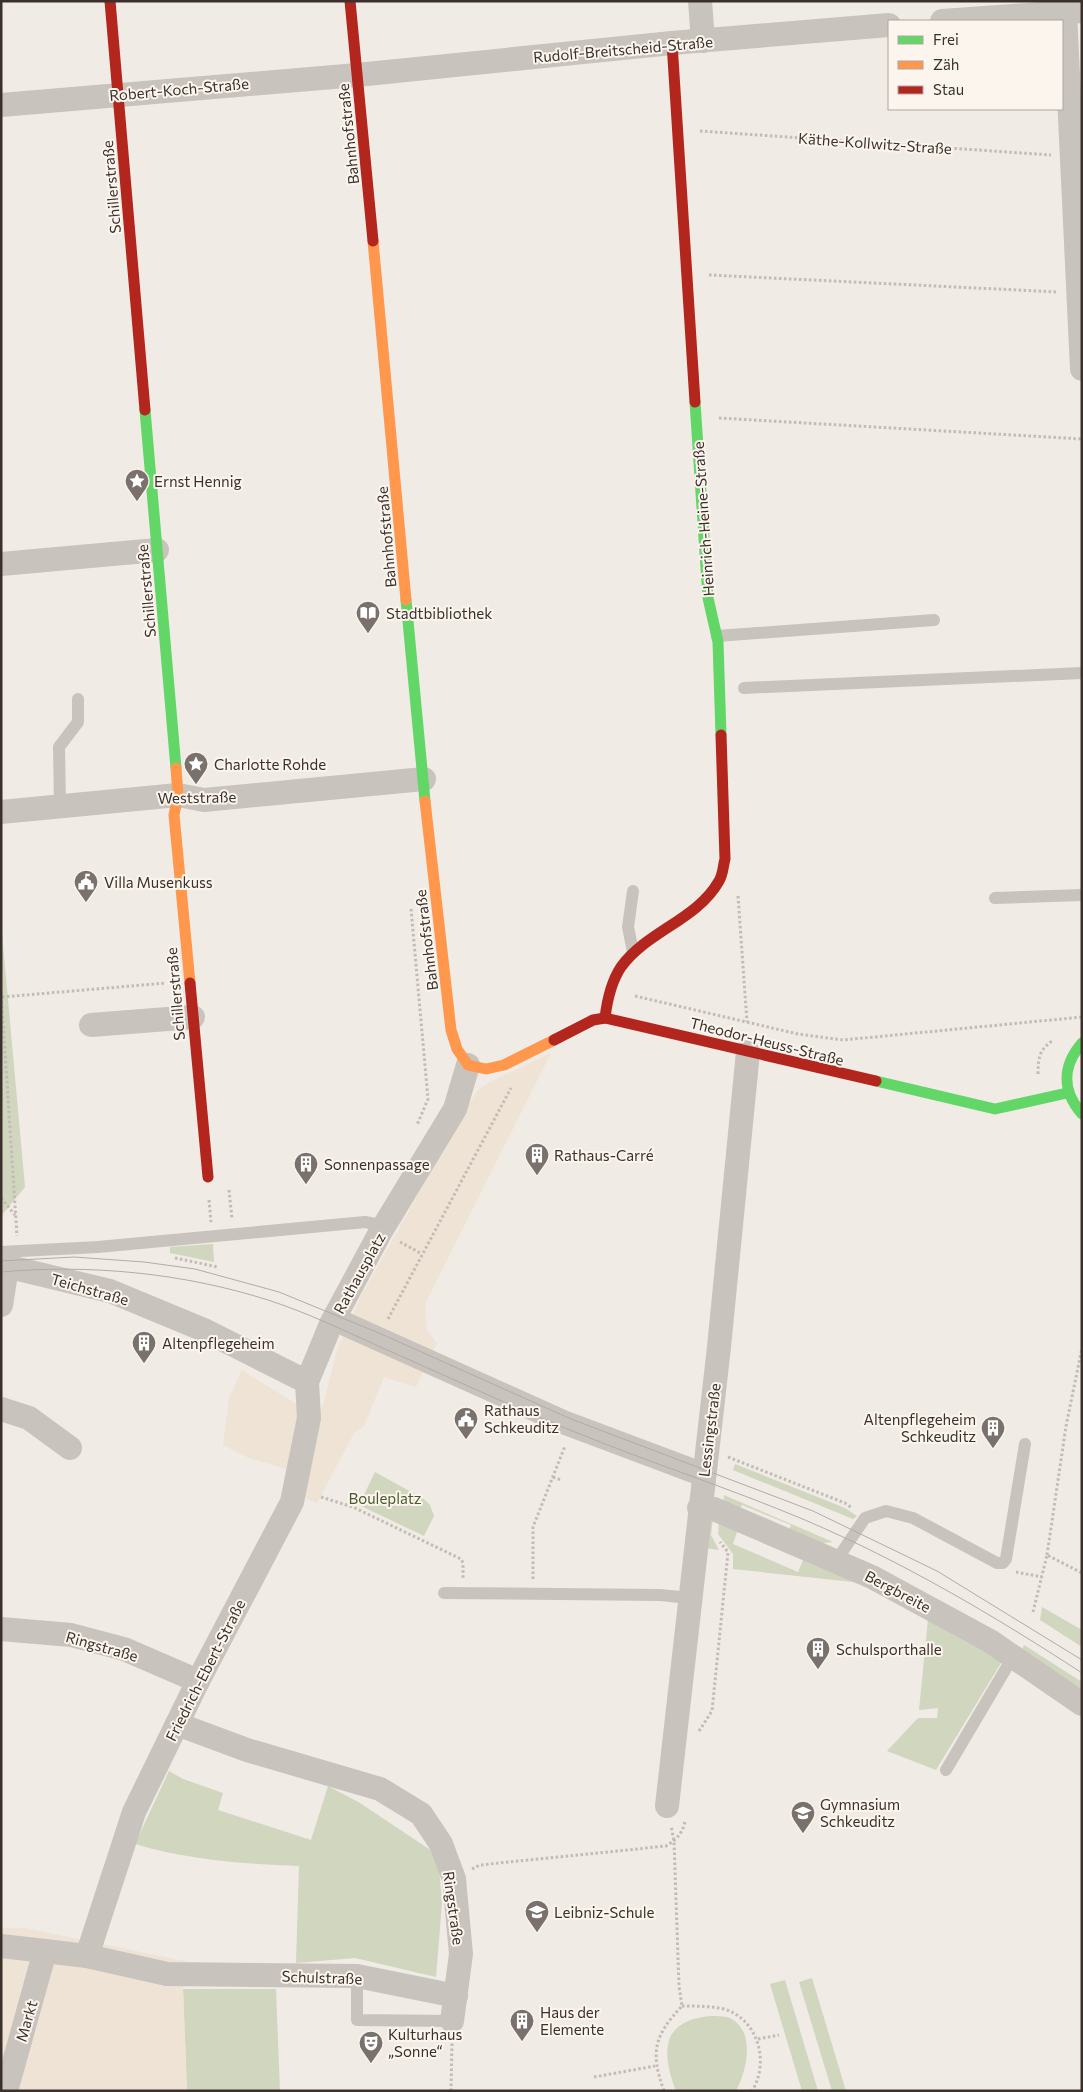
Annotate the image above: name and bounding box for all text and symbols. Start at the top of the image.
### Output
legend [888,20,1063,110]
text: Frei [933,30,959,48]
street label: Rudolf-Breitscheid-Straße [532,32,714,66]
text: Zäh [933,55,959,73]
street label: Robert-Koch-Straße [108,74,250,104]
text: Stau [933,80,964,98]
street label: Bahnhofstraße [334,83,362,185]
street label: Käthe-Kollwitz-Straße [797,129,953,157]
street label: Schillerstraße [98,140,124,234]
street label: Heinrich-Heine-Straße [689,441,717,597]
place icon: Ernst Hennig [124,468,150,502]
place label: Ernst Hennig [154,472,242,490]
street label: Bahnhofstraße [373,486,399,588]
street label: Schillerstraße [133,544,159,638]
library icon: Stadtbibliothek [355,600,381,634]
place label: Stadtbibliothek [386,604,492,622]
place icon: Charlotte Rohde [183,751,209,785]
place label: Charlotte Rohde [214,755,326,773]
street label: Weststraße [157,787,237,807]
public building icon: Villa Musenkuss [73,869,99,903]
place label: Villa Musenkuss [104,873,213,891]
street label: Bahnhofstraße [411,888,441,991]
street label: Schillerstraße [162,947,188,1041]
street label: Theodor-Heuss-Straße [688,1013,846,1069]
building icon: Rathaus-Carré [524,1142,550,1176]
place label: Rathaus-Carré [554,1146,654,1164]
building icon: Sonnenpassage [293,1151,319,1185]
place label: Sonnenpassage [324,1155,430,1173]
street label: Rathausplatz [329,1229,389,1317]
street label: Teichstraße [49,1269,131,1309]
building icon: Altenpflegeheim [131,1330,157,1364]
place label: Altenpflegeheim [162,1334,274,1352]
street label: Lessingstraße [694,1382,724,1478]
place label: Rathaus Schkeuditz [484,1401,559,1436]
public building icon: Rathaus Schkeuditz [453,1406,479,1440]
place label: Altenpflegeheim Schkeuditz [864,1410,976,1445]
building icon: Altenpflegeheim Schkeuditz [980,1415,1006,1449]
park label: Bouleplatz [349,1489,421,1507]
street label: Bergbreite [862,1566,934,1616]
street label: Friedrich-Ebert-Straße [161,1596,249,1744]
street label: Ringstraße [64,1627,140,1665]
building icon: Schulsporthalle [805,1636,831,1670]
place label: Schulsporthalle [836,1640,942,1658]
place label: Gymnasium Schkeuditz [820,1795,900,1830]
school or university icon: Gymnasium Schkeuditz [790,1800,816,1834]
street label: Ringstraße [440,1870,468,1946]
school or university icon: Leibniz-Schule [524,1899,550,1933]
place label: Leibniz-Schule [554,1903,654,1921]
street label: Schulstraße [281,1967,363,1987]
street label: Markt [12,1998,40,2044]
place label: Haus der Elemente [540,2003,604,2038]
building icon: Haus der Elemente [509,2008,535,2042]
place label: Kulturhaus „Sonne“ [388,2025,462,2060]
theatre icon: Kulturhaus „Sonne“ [358,2030,384,2064]

